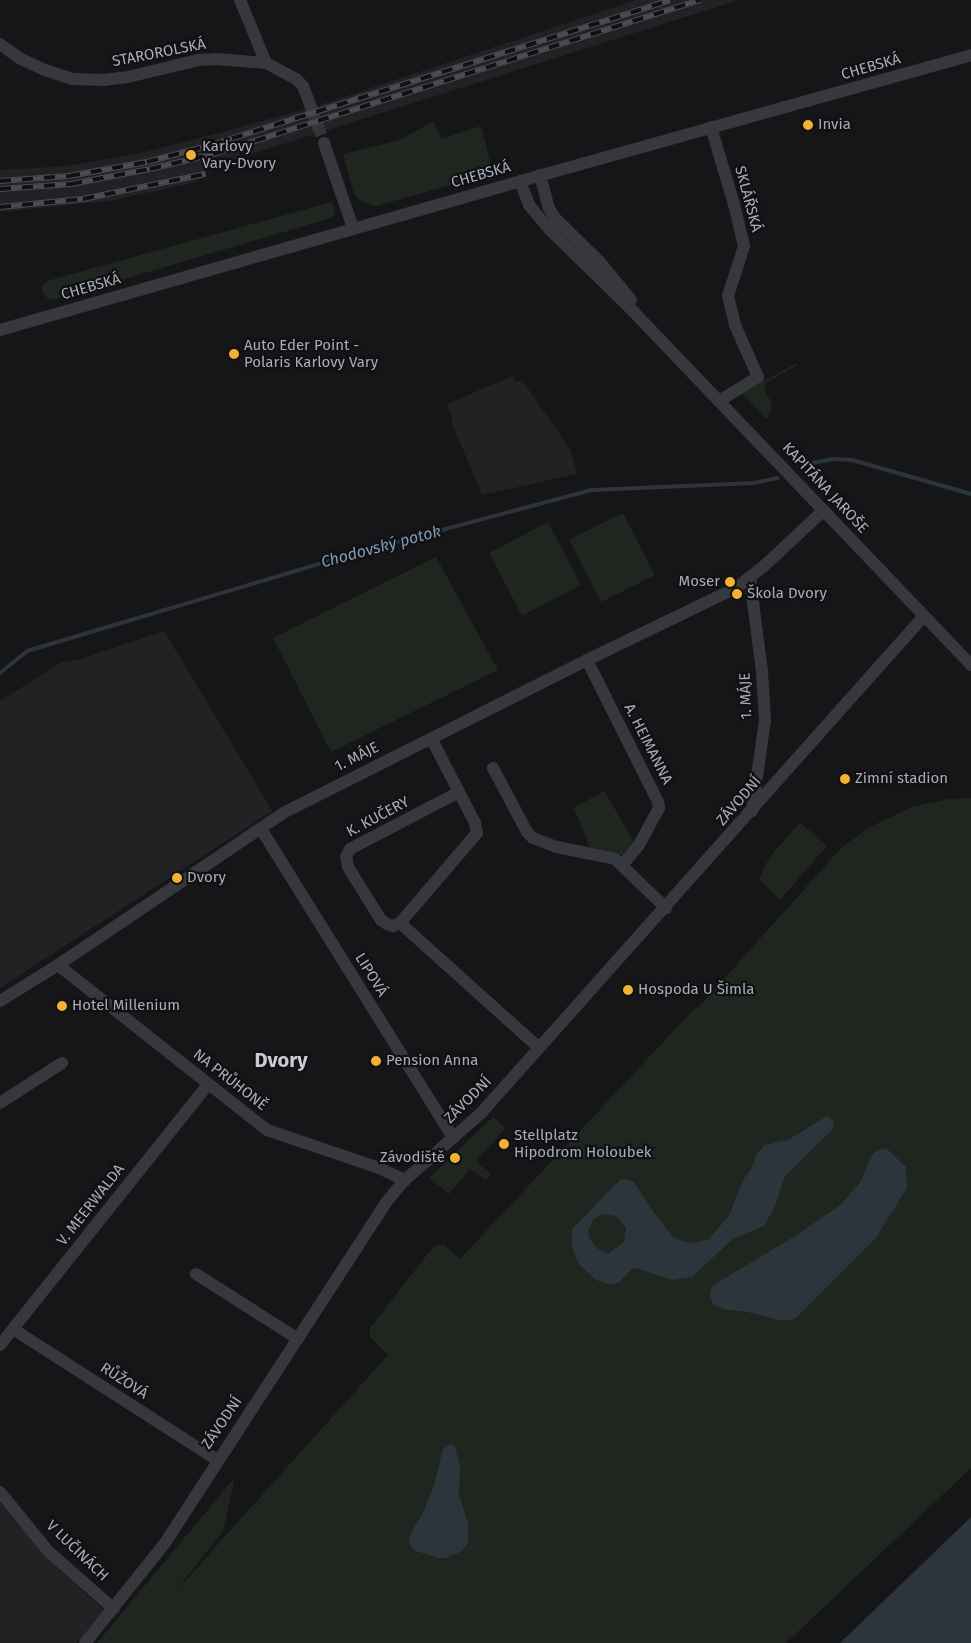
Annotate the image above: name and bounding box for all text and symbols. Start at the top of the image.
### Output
street label: STAROROLSKÁ [111,35,207,71]
street label: CHEBSKÁ [839,50,903,84]
place label: Invia [818,116,851,134]
marker: Invia [802,119,814,131]
place label: Karlovy Vary-Dvory [202,137,276,172]
marker: Karlovy Vary-Dvory [184,148,198,162]
street label: CHEBSKÁ [449,158,513,192]
street label: SKLÁŘSKÁ [731,164,765,234]
street label: CHEBSKÁ [59,270,123,304]
place label: Auto Eder Point - Polaris Karlovy Vary [244,336,378,371]
marker: Auto Eder Point - Polaris Karlovy Vary [228,348,240,360]
street label: KAPITÁNA JAROŠE [778,439,872,537]
water label: Chodovský potok [319,522,443,572]
place label: Moser [679,573,720,591]
marker: Moser [724,576,736,588]
place label: Škola Dvory [747,585,827,603]
marker: Škola Dvory [731,588,743,600]
street label: 1. MÁJE [736,672,756,720]
street label: A. HEIMANNA [620,701,676,787]
street label: 1. MÁJE [332,738,382,776]
place label: Zimní stadion [855,770,948,788]
street label: ZÁVODNÍ [713,773,765,829]
marker: Zimní stadion [839,773,851,785]
street label: K. KUČERY [344,793,412,841]
place label: Dvory [187,869,226,887]
marker: Dvory [171,872,183,884]
street label: LIPOVÁ [351,950,391,1000]
place label: Hospoda U Šimla [638,981,754,999]
marker: Hospoda U Šimla [622,984,634,996]
place label: Hotel Millenium [72,997,180,1015]
marker: Hotel Millenium [56,1000,68,1012]
street label: NA PRŮHONĚ [189,1045,271,1115]
district label: Dvory [254,1048,308,1072]
place label: Pension Anna [386,1052,478,1070]
marker: Pension Anna [370,1055,382,1067]
street label: ZÁVODNÍ [441,1073,495,1127]
place label: Stellplatz Hipodrom Holoubek [514,1126,652,1161]
marker: Stellplatz Hipodrom Holoubek [498,1138,510,1150]
place label: Závodiště [380,1149,445,1167]
marker: Závodiště [449,1152,461,1164]
street label: V. MEERWALDA [54,1161,128,1249]
street label: RŮŽOVÁ [97,1359,151,1403]
street label: ZÁVODNÍ [198,1393,246,1453]
street label: V LUČINÁCH [42,1517,112,1585]

